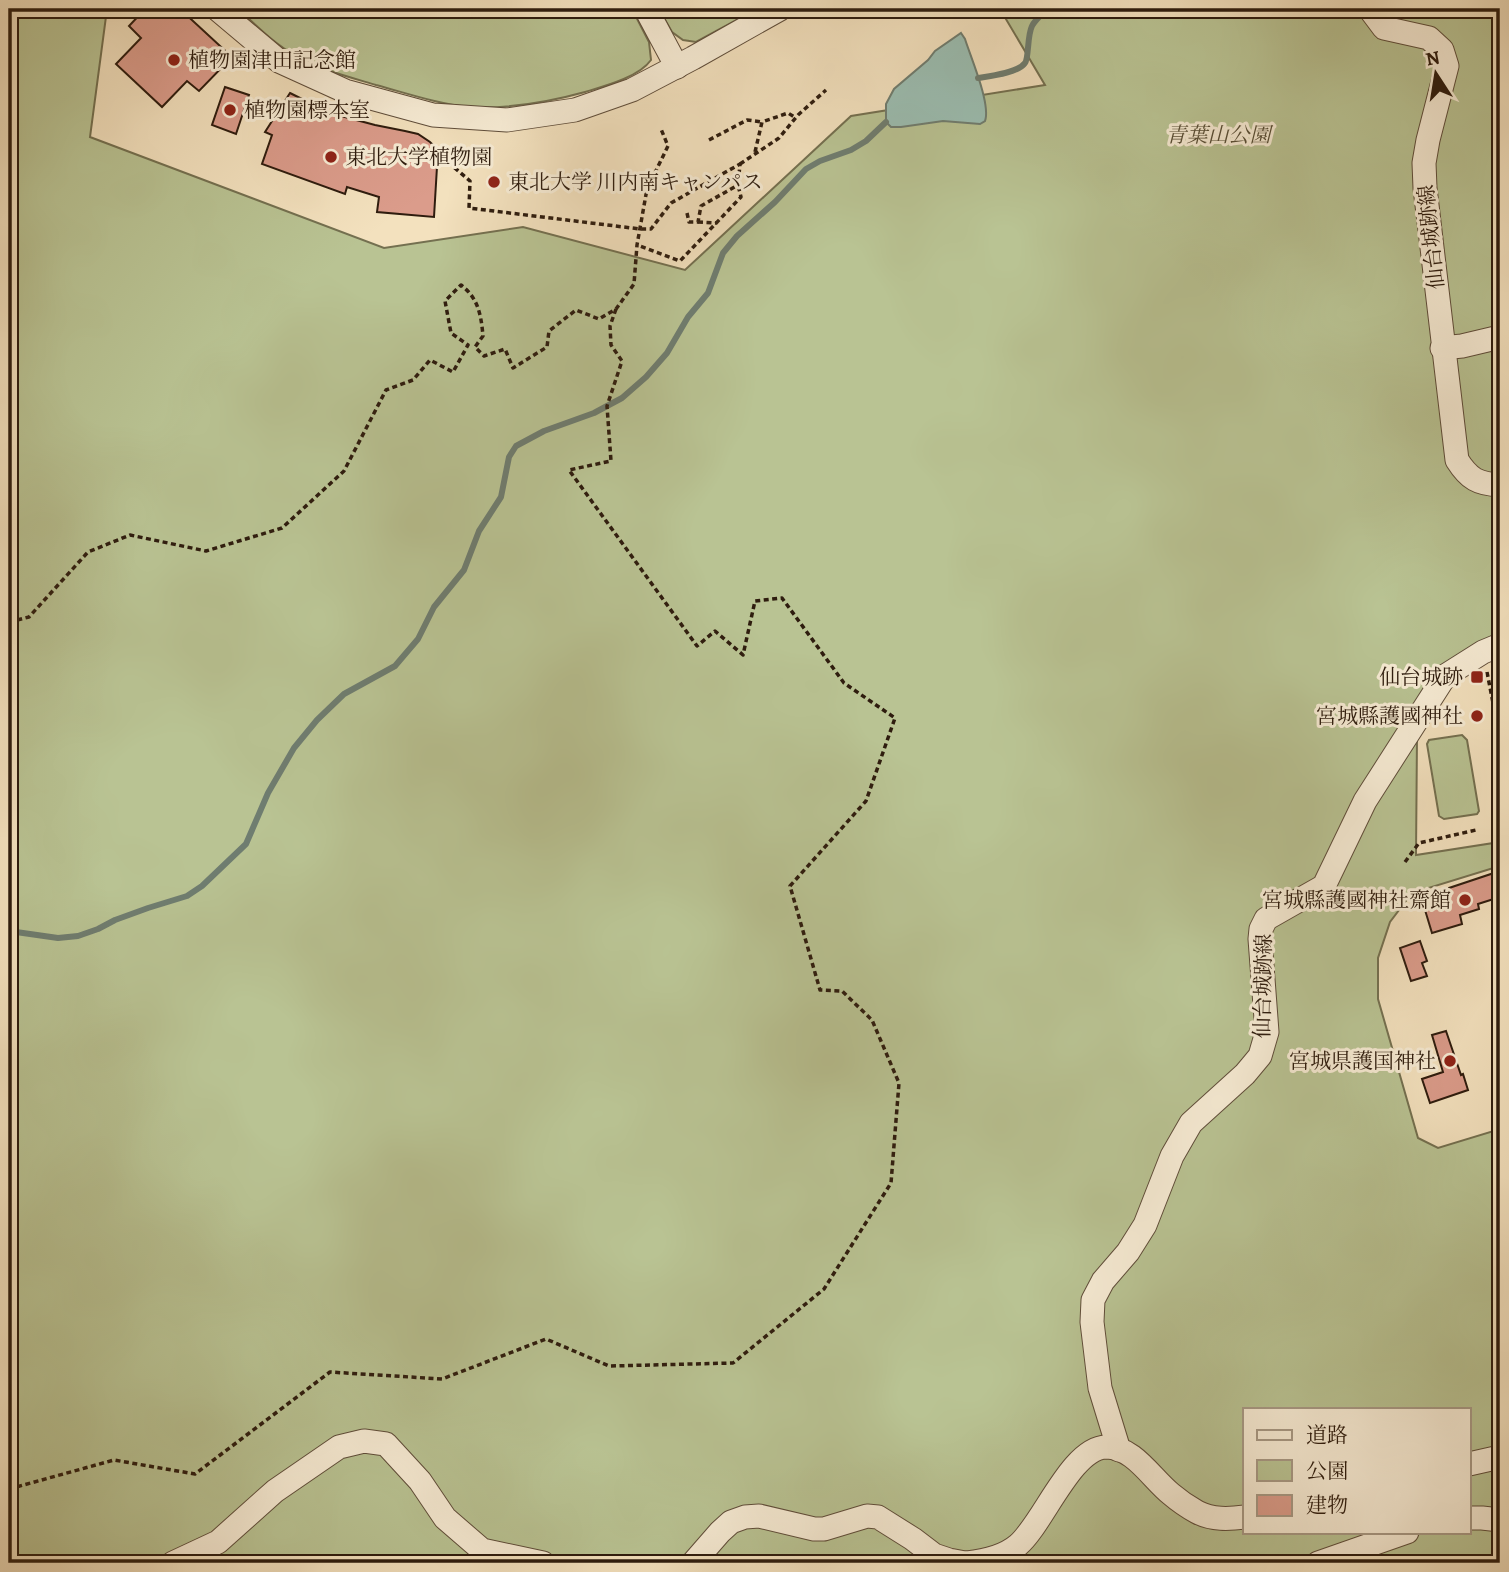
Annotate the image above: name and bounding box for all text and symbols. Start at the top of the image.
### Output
north arrow [1400,38,1470,108]
text: N [1423,44,1442,73]
place label: 植物園津田記念館 [188,46,356,74]
marker: 植物園津田記念館 [166,52,182,68]
place label: 植物園標本室 [244,96,370,124]
marker: 植物園標本室 [222,102,238,118]
park label: 青葉山公園 [1166,121,1273,149]
place label: 東北大学植物園 [345,143,492,171]
marker: 東北大学植物園 [323,149,339,165]
place label: 東北大学 川内南キャンパス [508,168,763,196]
marker: 東北大学 川内南キャンパス [486,174,502,190]
street label: 仙台城跡線 [1412,183,1450,291]
place label: 仙台城跡 [1379,663,1463,691]
marker: 仙台城跡 [1469,669,1485,685]
place label: 宮城縣護國神社 [1316,702,1463,730]
marker: 宮城縣護國神社 [1469,708,1485,724]
place label: 宮城縣護國神社齋館 [1262,886,1451,914]
marker: 宮城縣護國神社齋館 [1457,892,1473,908]
street label: 仙台城跡線 [1248,933,1278,1039]
place label: 宮城県護国神社 [1289,1047,1436,1075]
marker: 宮城県護国神社 [1442,1053,1458,1069]
legend [1243,1408,1470,1534]
text: 道路 [1306,1421,1348,1449]
text: 公園 [1306,1457,1348,1485]
text: 建物 [1306,1491,1348,1519]

